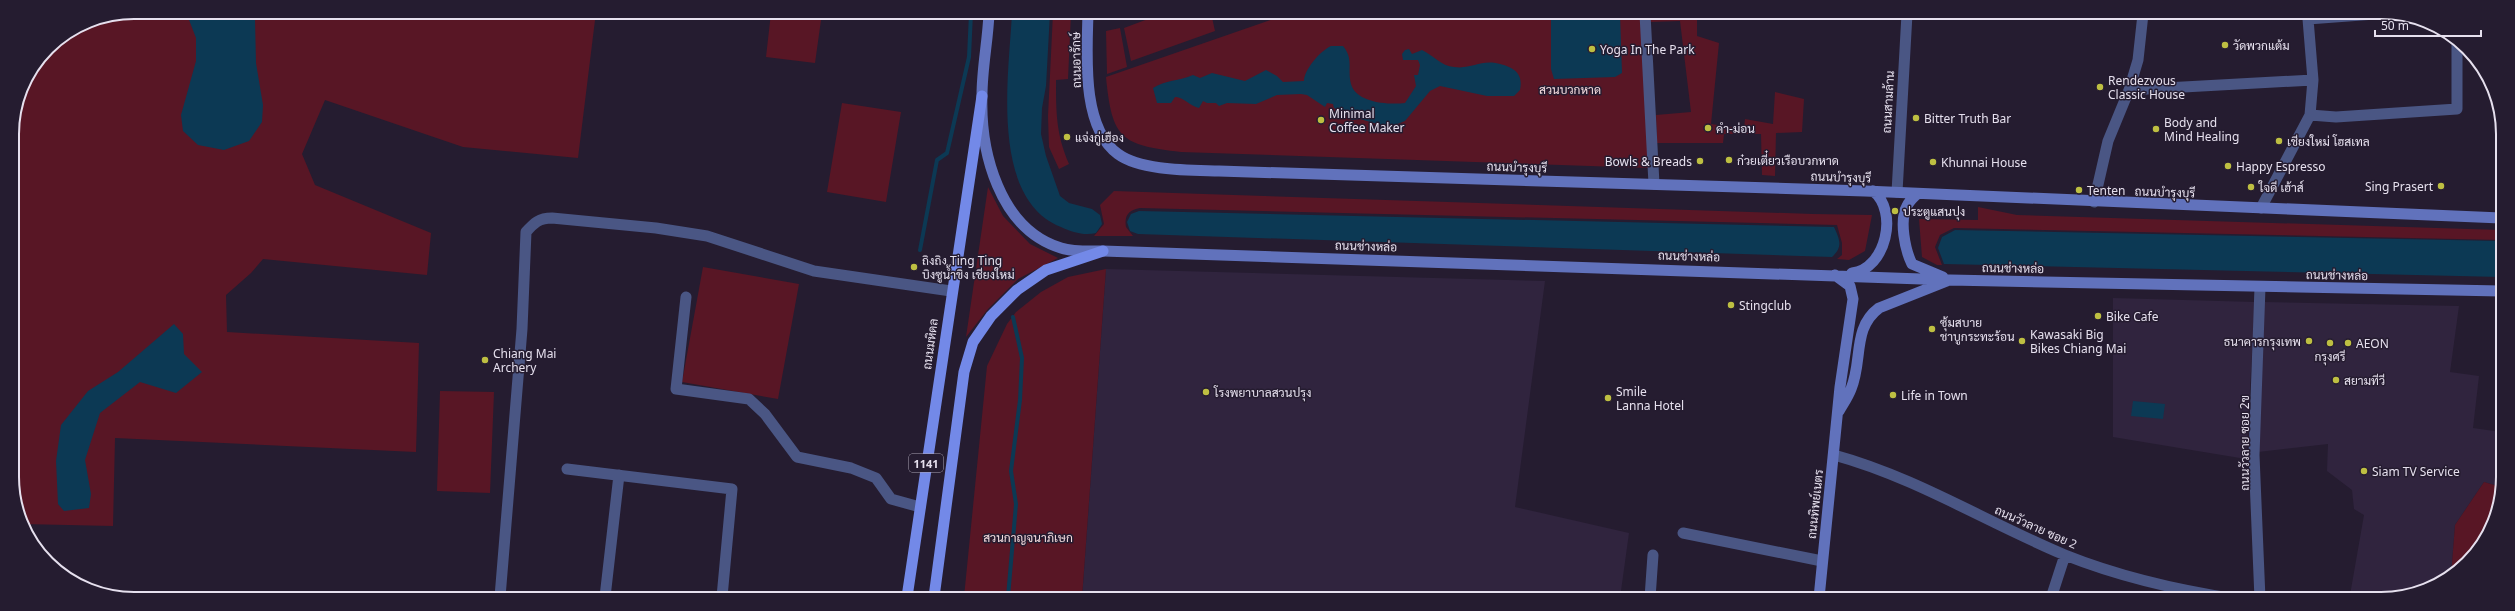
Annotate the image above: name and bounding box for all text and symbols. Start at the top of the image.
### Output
scale bar [2375,12,2481,38]
text: 50 m [2381,17,2409,34]
street label: ถนนอารักษ์ [1067,31,1085,88]
place label: วัดพวกแต้ม [2233,37,2290,54]
marker: วัดพวกแต้ม [2220,40,2230,50]
place label: Yoga In The Park [1600,41,1695,58]
marker: Yoga In The Park [1587,44,1597,54]
street label: ถนนสามล้าน [1878,70,1898,134]
place label: Rendezvous Classic House [2108,72,2185,103]
park label: สวนบวกหาด [1539,81,1601,98]
marker: Rendezvous Classic House [2095,82,2105,92]
place label: Minimal Coffee Maker [1329,105,1405,136]
place label: Bitter Truth Bar [1924,110,2011,127]
marker: Bitter Truth Bar [1911,113,1921,123]
place label: Body and Mind Healing [2164,114,2239,145]
marker: Minimal Coffee Maker [1316,115,1326,125]
place label: คำ-ม่อน [1716,120,1755,137]
marker: คำ-ม่อน [1703,123,1713,133]
marker: Body and Mind Healing [2151,124,2161,134]
place label: แจ่งกู่เฮือง [1075,129,1124,146]
marker: แจ่งกู่เฮือง [1062,132,1072,142]
place label: เชียงใหม่ โฮสเทล [2287,133,2370,150]
marker: เชียงใหม่ โฮสเทล [2274,136,2284,146]
place label: ก๋วยเตี๋ยวเรือบวกหาด [1737,150,1839,169]
place label: Bowls & Breads [1605,153,1692,170]
place label: Khunnai House [1941,154,2027,171]
marker: ก๋วยเตี๋ยวเรือบวกหาด [1724,155,1734,165]
marker: Bowls & Breads [1695,156,1705,166]
street label: ถนนบำรุงบุรี [1486,157,1548,178]
marker: Khunnai House [1928,157,1938,167]
place label: Happy Espresso [2236,158,2325,175]
marker: Happy Espresso [2223,161,2233,171]
street label: ถนนบำรุงบุรี [1810,167,1872,188]
place label: Sing Prasert [2365,178,2434,195]
place label: ใจดี เฮ้าส์ [2258,179,2304,196]
marker: Sing Prasert [2436,181,2446,191]
place label: Tenten [2087,182,2126,199]
street label: ถนนบำรุงบุรี [2134,182,2196,203]
marker: ใจดี เฮ้าส์ [2246,182,2256,192]
marker: Tenten [2074,185,2084,195]
place label: ประตูแสนปุง [1903,203,1965,221]
marker: ประตูแสนปุง [1890,206,1900,216]
street label: ถนนช่างหล่อ [1335,236,1397,256]
street label: ถนนช่างหล่อ [1658,246,1720,266]
place label: ถิงถิง Ting Ting บิงซูน้ำขิง เชียงใหม่ [922,252,1015,283]
street label: ถนนช่างหล่อ [1982,259,2044,277]
marker: ถิงถิง Ting Ting บิงซูน้ำขิง เชียงใหม่ [909,262,919,272]
street label: ถนนช่างหล่อ [2306,266,2368,284]
place label: Stingclub [1739,297,1791,314]
marker: Stingclub [1726,300,1736,310]
place label: Bike Cafe [2106,308,2159,325]
marker: Bike Cafe [2093,311,2103,321]
place label: ซุ้มสบาย ชาบูกระทะร้อน [1940,314,2015,345]
street label: ถนนมหิดล [918,317,942,371]
marker: ซุ้มสบาย ชาบูกระทะร้อน [1927,324,1937,334]
place label: Kawasaki Big Bikes Chiang Mai [2030,326,2126,357]
place label: ธนาคารกรุงเทพ [2224,333,2301,351]
place label: AEON [2356,335,2389,352]
marker: Kawasaki Big Bikes Chiang Mai [2017,336,2027,346]
marker: ธนาคารกรุงเทพ [2304,336,2314,346]
marker: กรุงศรี [2325,338,2335,348]
marker: AEON [2343,338,2353,348]
place label: Chiang Mai Archery [493,345,556,376]
place label: กรุงศรี [2314,348,2346,366]
marker: Chiang Mai Archery [480,355,490,365]
place label: สยามทีวี [2344,372,2385,389]
marker: สยามทีวี [2331,375,2341,385]
place label: Smile Lanna Hotel [1616,383,1684,414]
place label: โรงพยาบาลสวนปรุง [1213,384,1312,402]
marker: โรงพยาบาลสวนปรุง [1201,387,1211,397]
place label: Life in Town [1901,387,1968,404]
marker: Life in Town [1888,390,1898,400]
marker: Smile Lanna Hotel [1603,393,1613,403]
street label: ถนนวัวลาย ซอย 2ข [2236,395,2253,491]
road number: 1141 [909,454,943,472]
place label: Siam TV Service [2372,463,2460,480]
marker: Siam TV Service [2359,466,2369,476]
street label: ถนนทิพย์เนตร [1803,468,1827,540]
street label: ถนนวัวลาย ซอย 2 [1992,501,2080,553]
park label: สวนกาญจนาภิเษก [983,529,1073,546]

